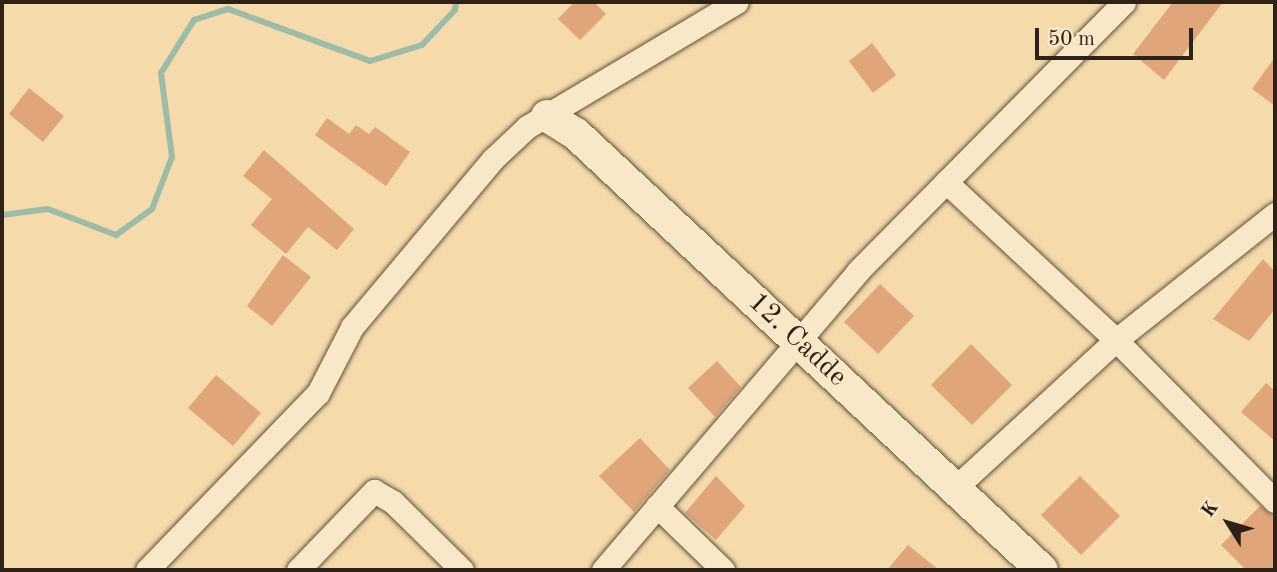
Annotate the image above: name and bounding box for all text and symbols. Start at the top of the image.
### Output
scale bar [1039,14,1196,58]
text: 50 m [1048,29,1095,50]
street label: 12. Cadde [741,286,853,394]
north arrow [1193,488,1263,558]
text: K [1199,499,1223,522]

